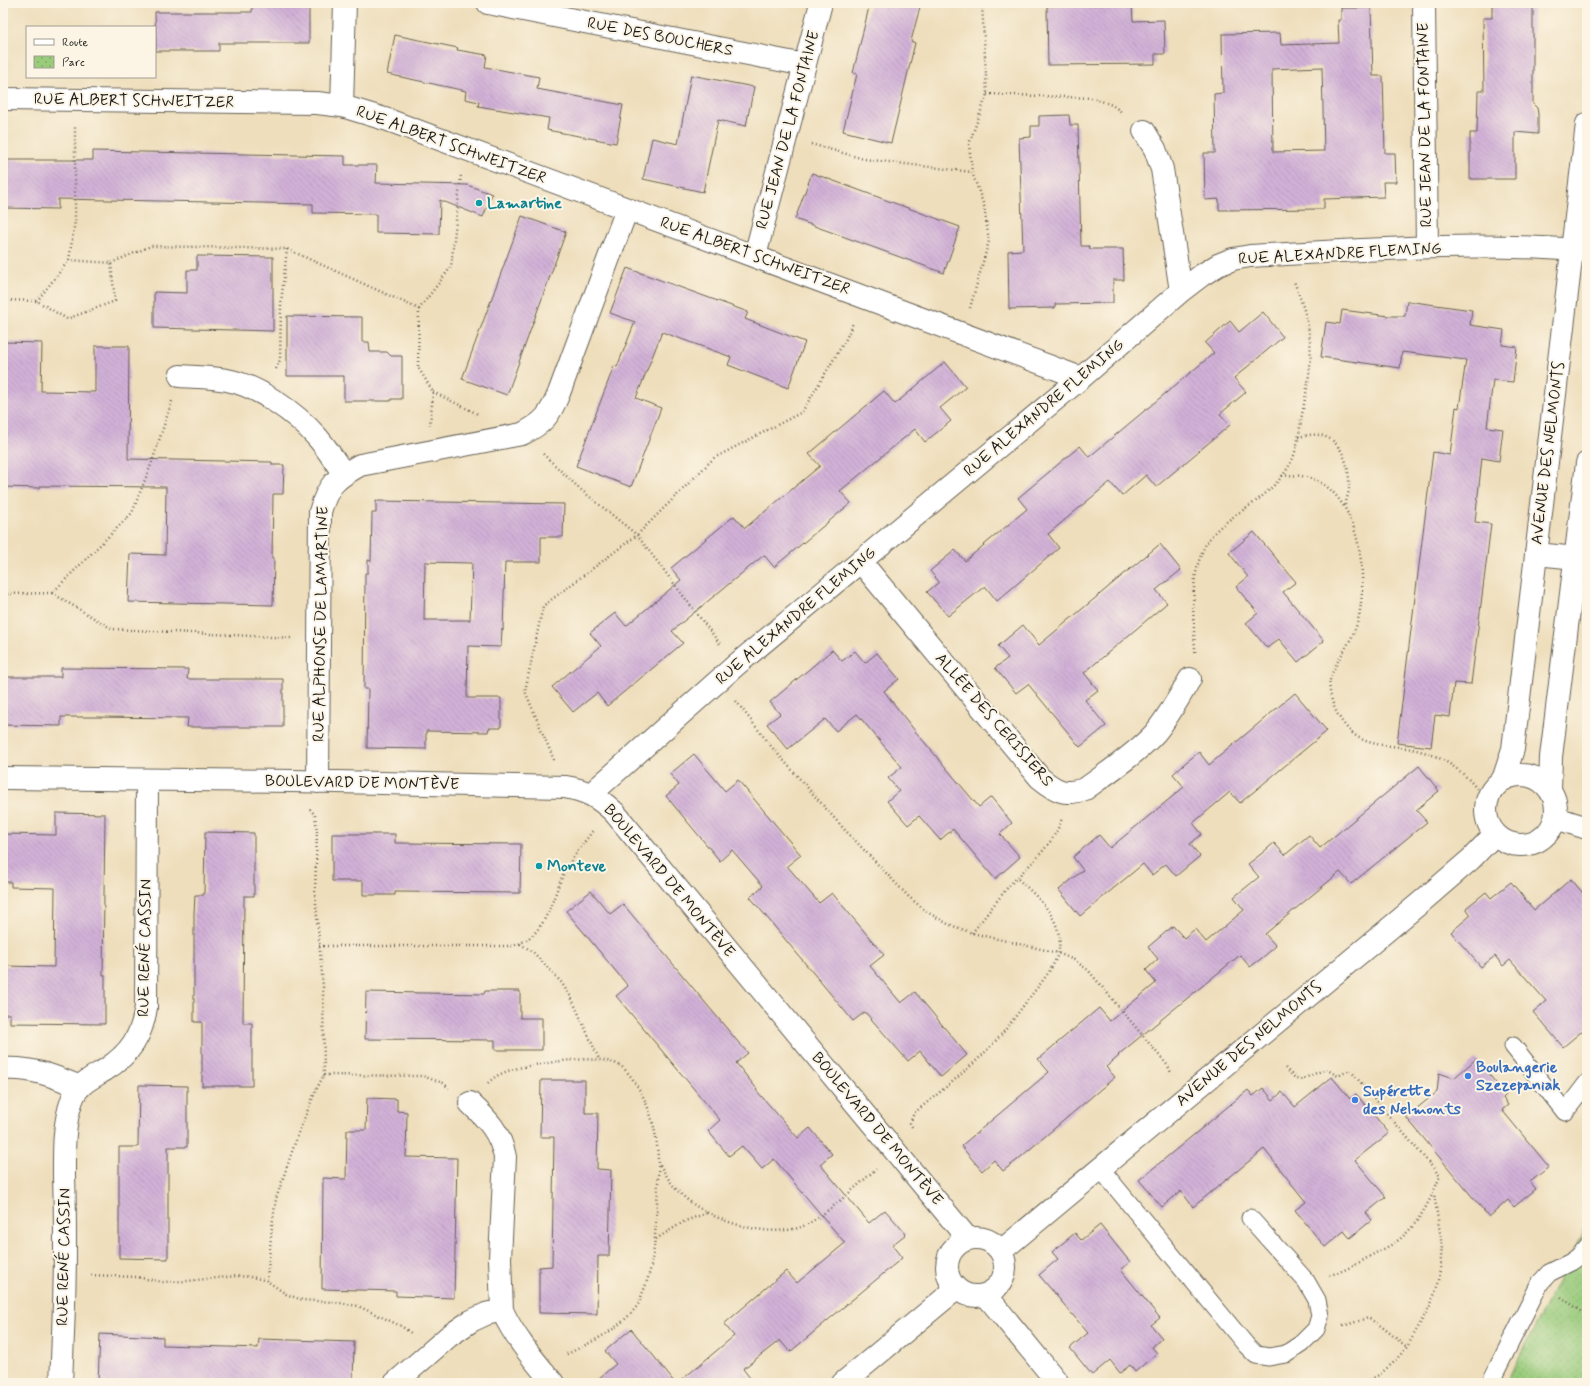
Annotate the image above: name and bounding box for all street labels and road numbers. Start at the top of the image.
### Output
street label: RUE DES BOUCHERS [585,13,735,61]
street label: RUE JEAN DE LA FONTAINE [1413,22,1437,228]
street label: RUE JEAN DE LA FONTAINE [751,28,825,232]
street label: RUE ALBERT SCHWEITZER [34,89,234,113]
street label: RUE ALBERT SCHWEITZER [353,101,549,189]
street label: RUE ALBERT SCHWEITZER [657,212,853,300]
street label: RUE ALEXANDRE FLEMING [1238,238,1442,270]
street label: RUE ALEXANDRE FLEMING [959,335,1129,481]
street label: AVENUE DES NELMONTS [1526,360,1570,546]
street label: RUE ALPHONSE DE LAMARTINE [308,506,334,742]
street label: RUE ALEXANDRE FLEMING [711,543,881,689]
street label: ALLÉE DES CERISIERS [930,649,1058,791]
street label: BOULEVARD DE MONTÈVE [265,771,459,795]
street label: BOULEVARD DE MONTÈVE [599,800,739,962]
street label: RUE RENÉ CASSIN [133,879,157,1017]
street label: AVENUE DES NELMONTS [1172,977,1326,1111]
street label: BOULEVARD DE MONTÈVE [807,1048,947,1210]
street label: RUE RENÉ CASSIN [52,1188,76,1326]

